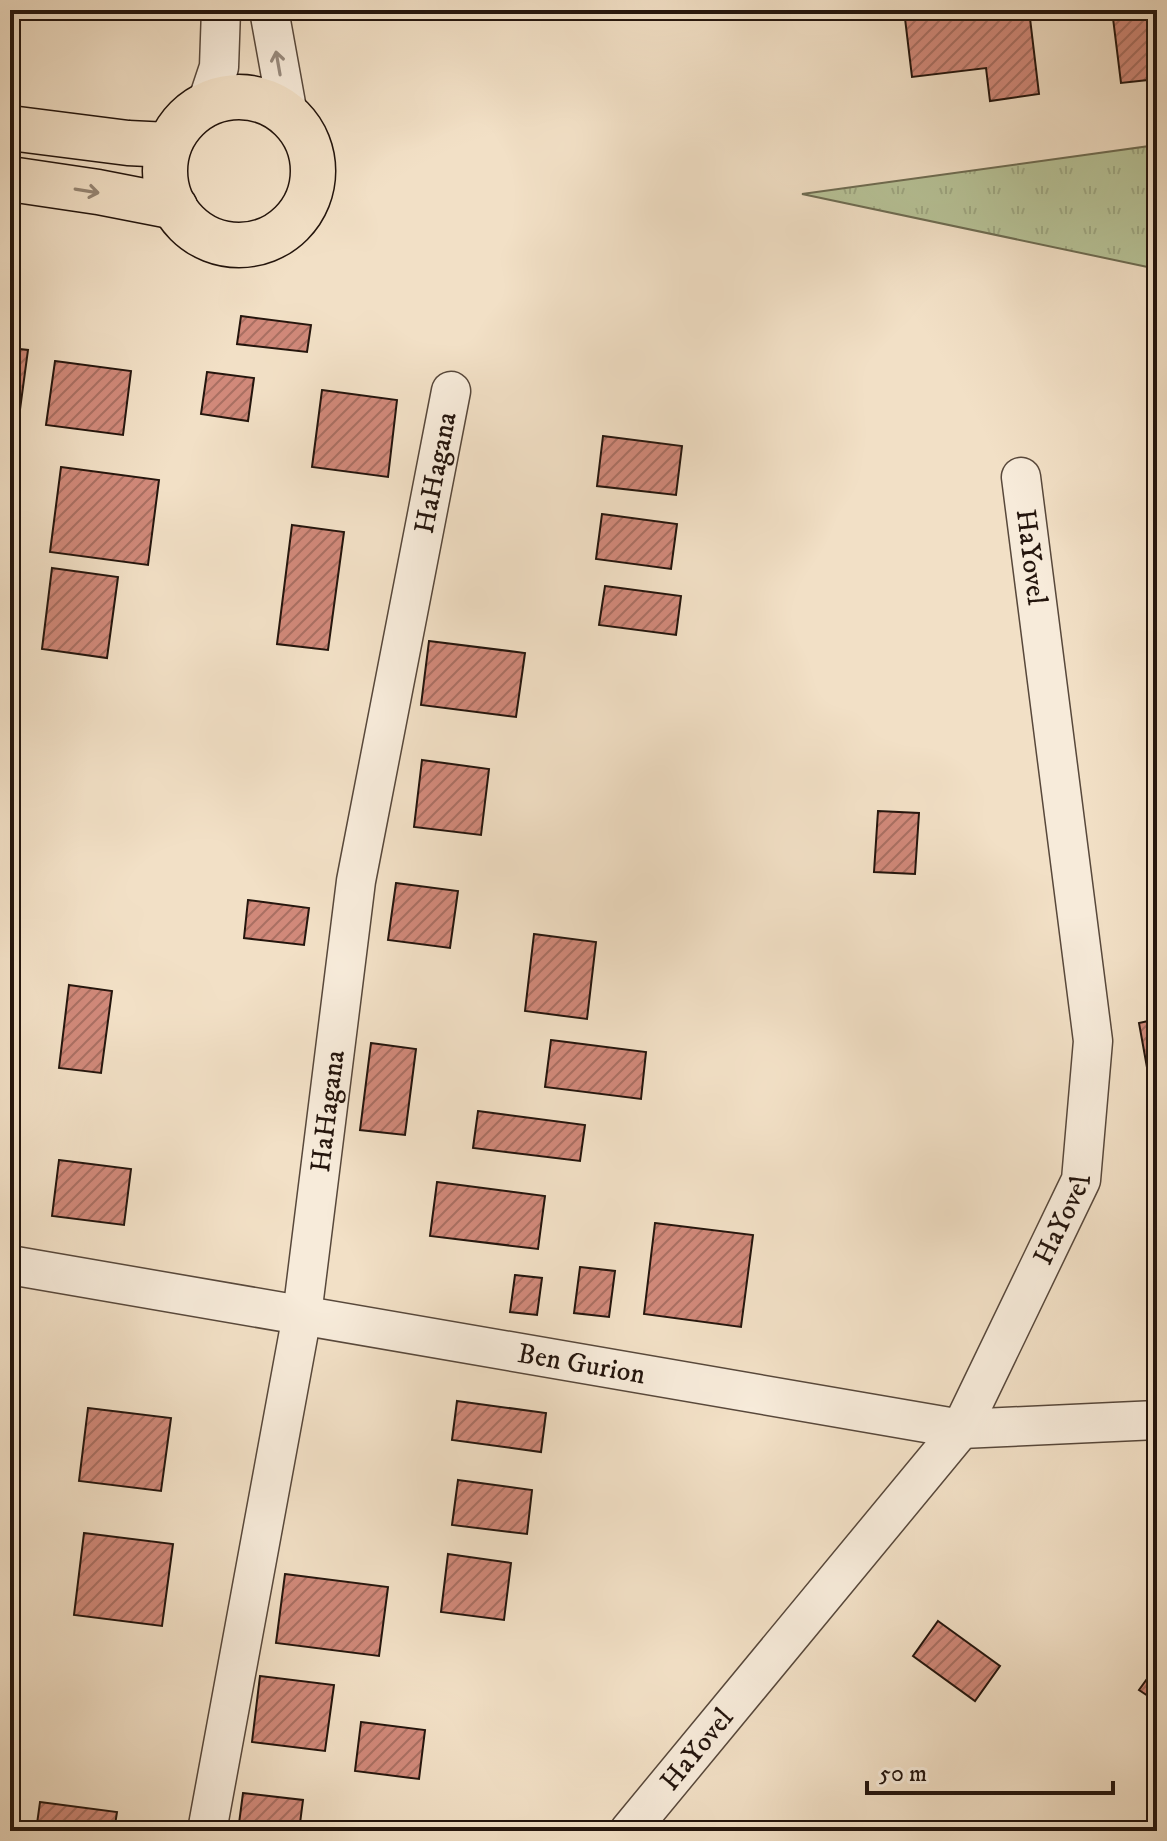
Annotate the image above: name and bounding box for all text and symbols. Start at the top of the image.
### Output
one-way arrow [269,50,284,76]
one-way arrow [74,184,99,199]
street label: HaHagana [406,409,464,536]
street label: HaYovel [1008,507,1054,608]
street label: HaHagana [302,1048,352,1174]
street label: HaYovel [1025,1173,1099,1271]
street label: Ben Gurion [515,1335,648,1392]
street label: HaYovel [652,1700,741,1798]
scale bar [867,1745,1113,1795]
text: 50 m [879,1759,927,1789]

